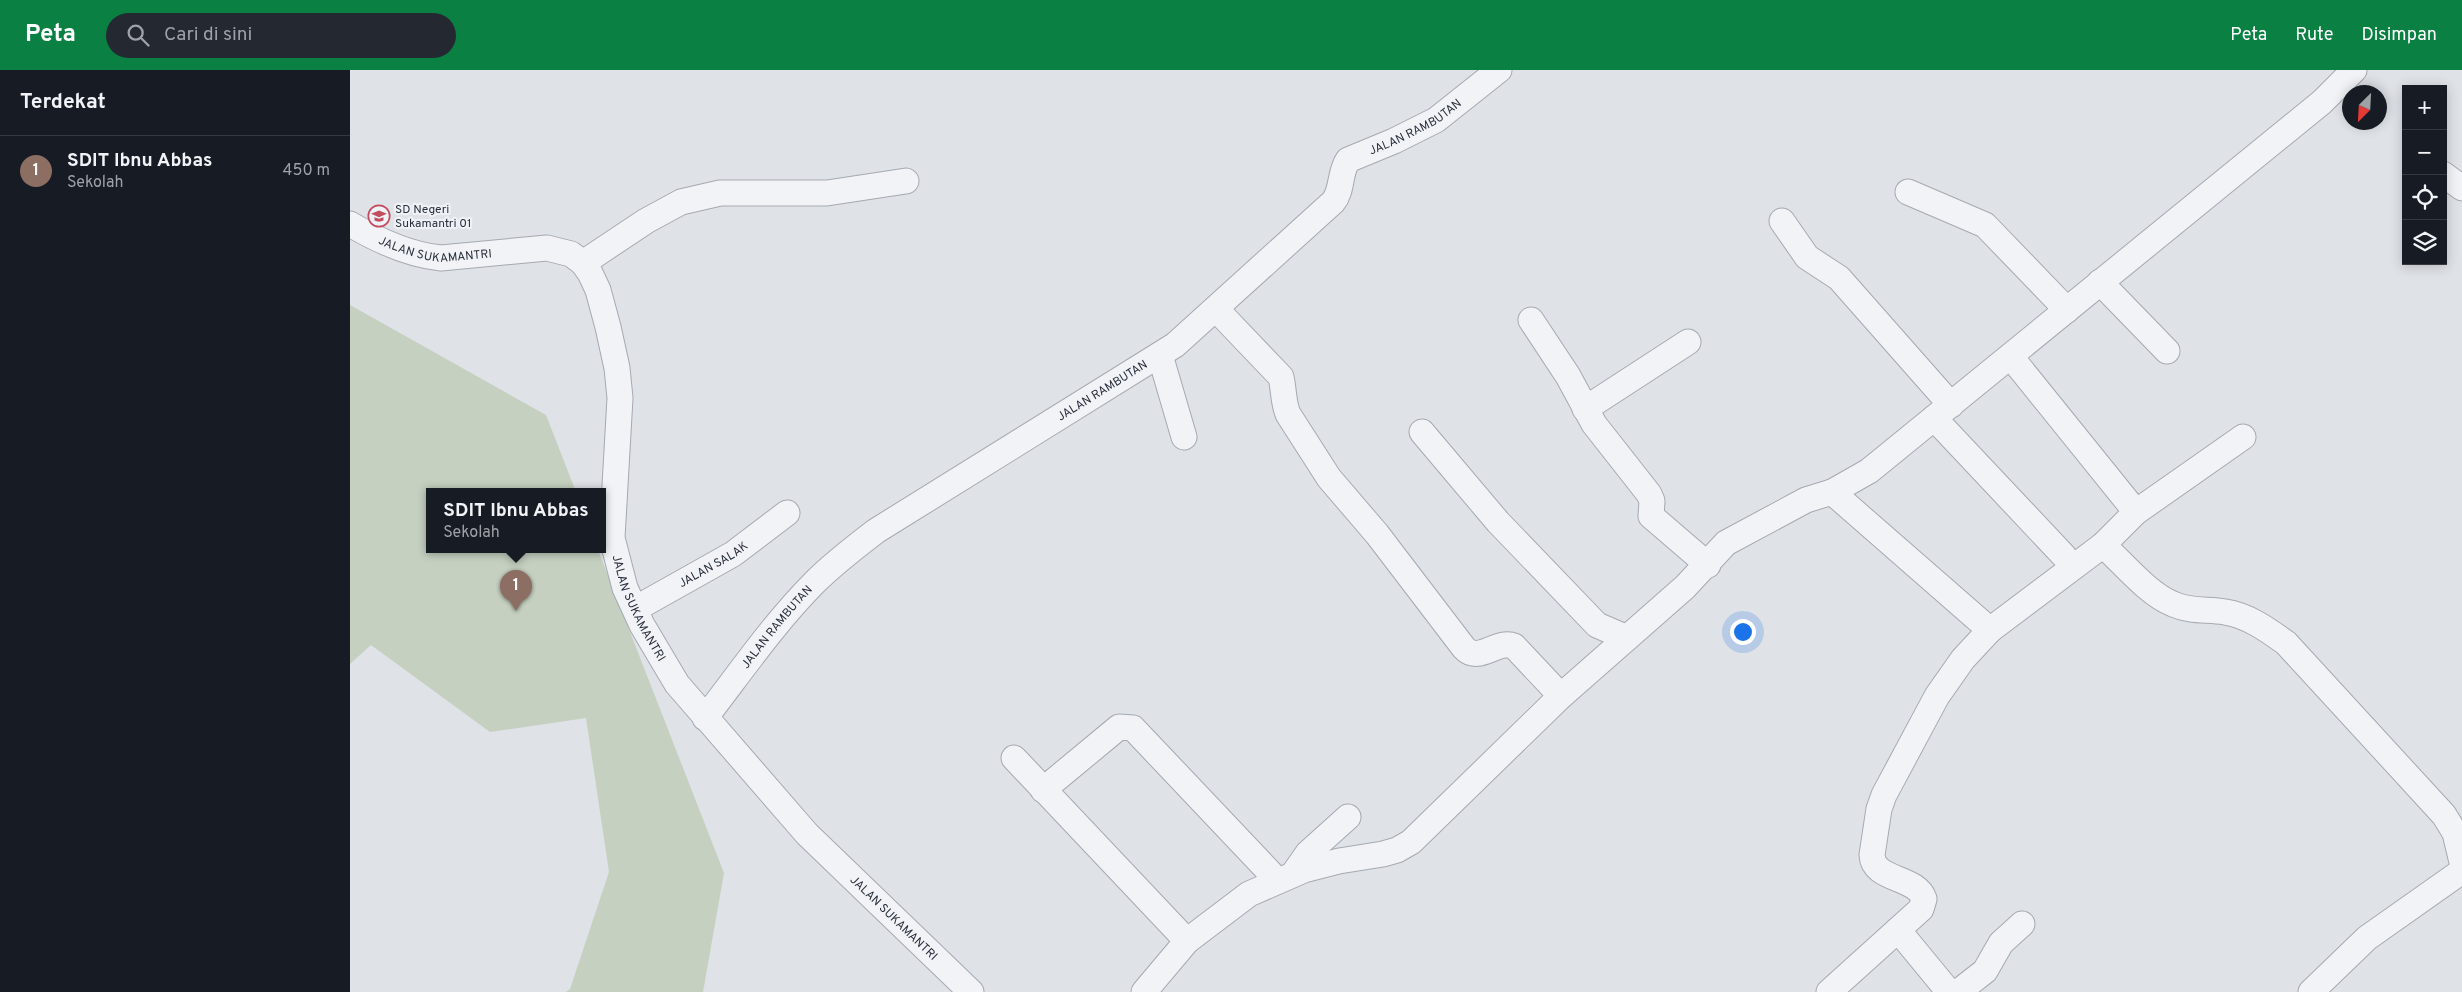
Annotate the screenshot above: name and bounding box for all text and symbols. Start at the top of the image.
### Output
search box [106,13,456,58]
text: Peta [25,20,76,50]
icon: search [124,21,152,49]
text: Cari di sini [164,23,252,47]
text: Peta [2230,24,2267,47]
text: Rute [2295,24,2333,47]
text: Disimpan [2361,24,2437,47]
north arrow [2342,85,2387,130]
map controls [2402,85,2447,265]
button: + [2402,85,2447,130]
text: Terdekat [20,89,106,116]
street label: JALAN RAMBUTAN [1367,96,1465,159]
button: − [2402,130,2447,175]
text: SDIT Ibnu Abbas [67,149,212,173]
text: 1 [33,161,39,181]
text: 450 m [283,161,330,181]
text: Sekolah [67,173,123,193]
button: locate [2402,175,2447,220]
place label: SD Negeri Sukamantri 01 [395,202,471,232]
school or university icon: SD Negeri Sukamantri 01 [367,204,391,228]
button: layers [2402,220,2447,265]
street label: JALAN SUKAMANTRI [376,233,493,267]
street label: JALAN RAMBUTAN [1055,357,1151,425]
popup [426,488,606,553]
text: SDIT Ibnu Abbas [443,499,589,523]
text: Sekolah [443,523,500,543]
street label: JALAN SALAK [676,538,752,592]
street label: JALAN SUKAMANTRI [608,553,669,665]
pin: 1 [500,570,532,611]
street label: JALAN RAMBUTAN [738,582,816,672]
your location [1730,619,1756,645]
street label: JALAN SUKAMANTRI [846,873,941,964]

